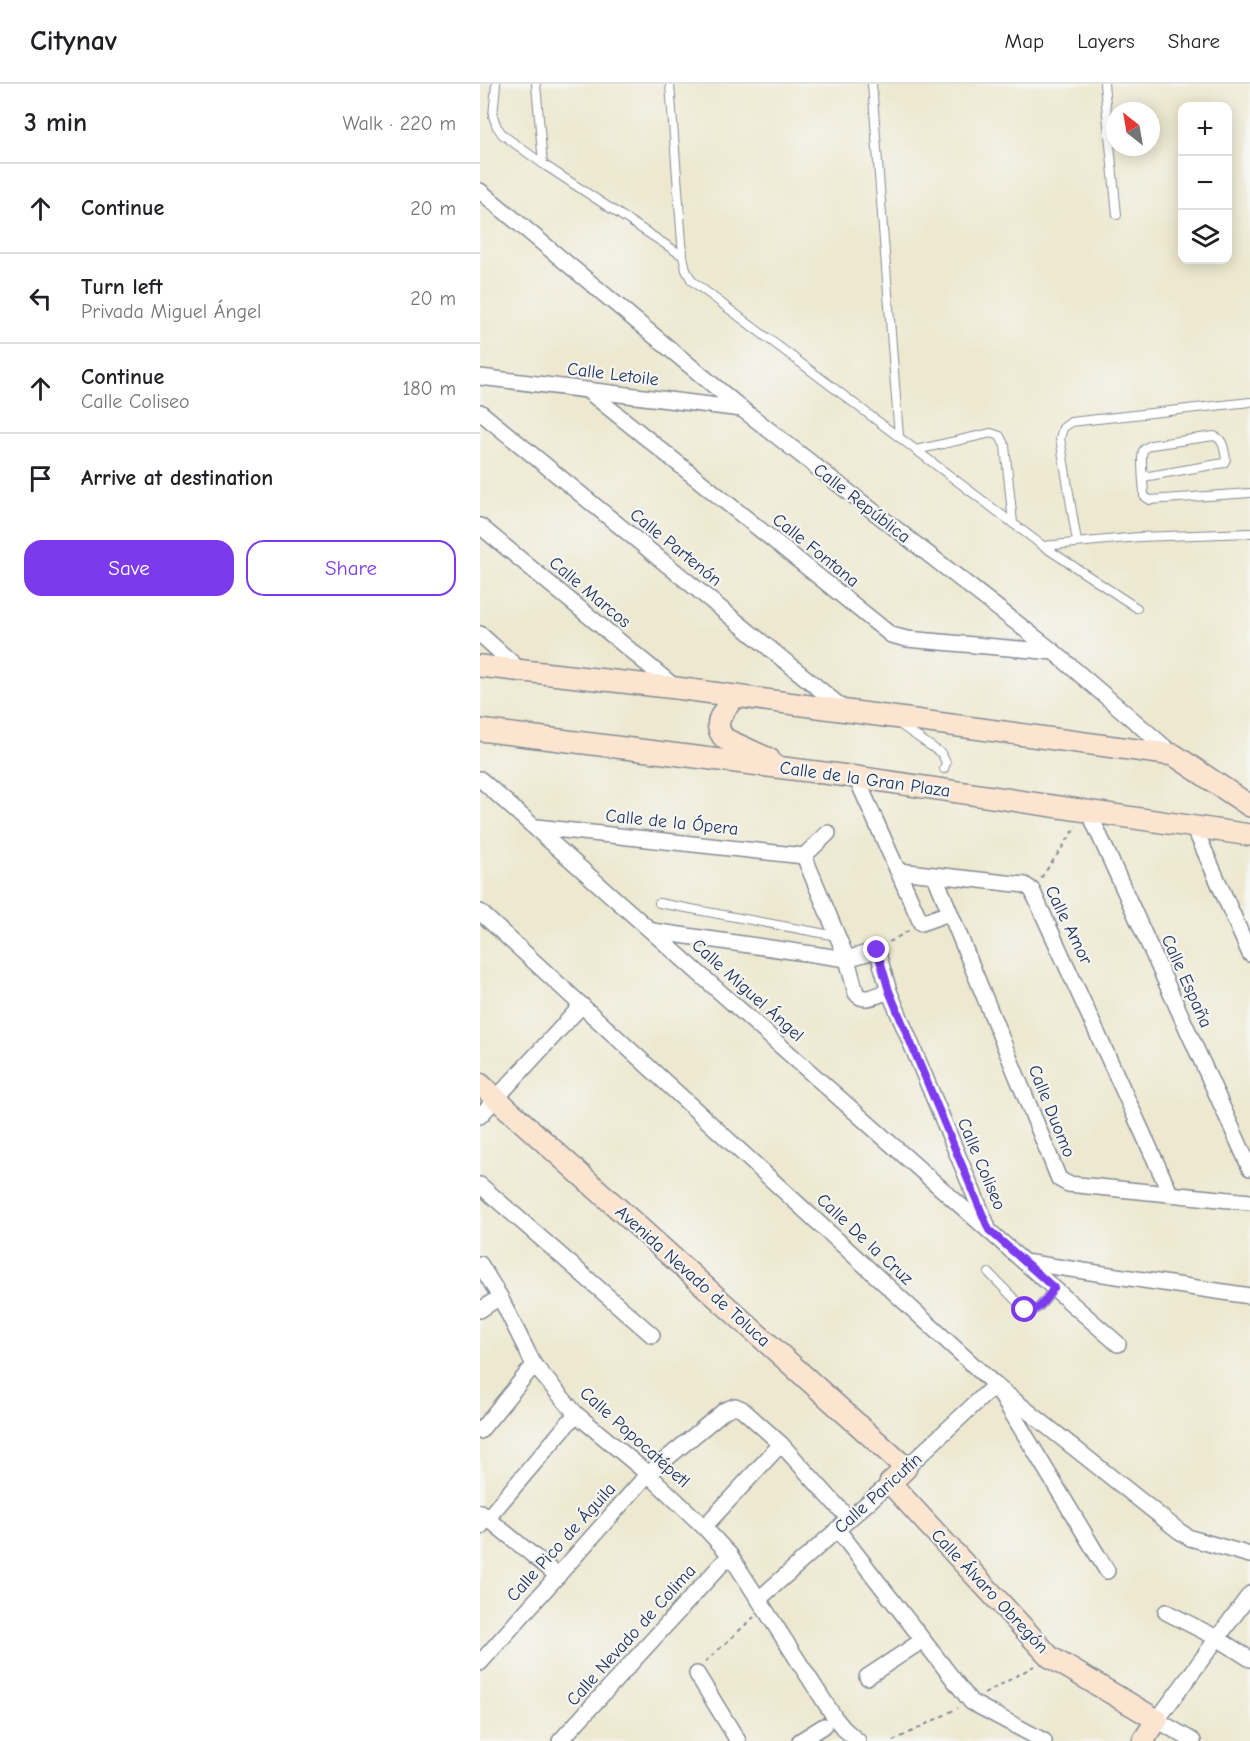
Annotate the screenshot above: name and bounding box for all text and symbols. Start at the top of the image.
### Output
text: Citynav [30,25,117,57]
text: Map [1005,29,1044,53]
text: Layers [1077,29,1135,53]
text: Share [1168,29,1220,53]
north arrow [1106,102,1160,156]
map controls [1178,102,1232,264]
button: + [1178,102,1232,156]
text: 3 min [24,108,87,138]
text: Walk · 220 m [342,112,456,135]
button: − [1178,156,1232,210]
icon: ahead [24,192,57,225]
text: Continue [81,195,164,221]
text: 20 m [410,197,456,220]
button: layers [1178,210,1232,264]
text: Turn left [81,274,163,300]
icon: left [24,282,57,315]
text: 20 m [410,287,456,310]
text: Privada Miguel Ángel [81,300,261,323]
street label: Calle Letoile [566,358,660,391]
text: Continue [81,364,164,390]
icon: ahead [24,372,57,405]
text: 180 m [402,377,456,400]
text: Calle Coliseo [81,390,190,413]
street label: Calle República [809,459,914,548]
icon: arrive [24,462,57,495]
text: Arrive at destination [81,465,273,491]
street label: Calle Partenón [626,504,726,591]
street label: Calle Fontana [768,509,863,592]
button: Save [24,540,234,596]
button: Share [246,540,456,596]
street label: Calle Marcos [545,552,635,633]
street label: Calle de la Gran Plaza [778,757,952,802]
street label: Calle de la Ópera [605,804,739,840]
street label: Calle Amor [1040,882,1097,969]
street label: Calle España [1157,931,1216,1031]
street label: Calle Miguel Ángel [687,934,809,1046]
route end [863,936,889,962]
street label: Calle Duomo [1023,1062,1080,1160]
street label: Calle Coliseo [953,1115,1010,1213]
street label: Calle De la Cruz [812,1189,917,1289]
street label: Avenida Nevado de Toluca [611,1201,774,1351]
route start [1011,1296,1037,1322]
street label: Calle Popocatépetl [575,1383,694,1492]
street label: Calle Paricutín [830,1449,926,1538]
street label: Calle Pico de Águila [502,1478,620,1606]
street label: Calle Álvaro Obregón [927,1524,1053,1658]
street label: Calle Nevado de Colima [562,1560,700,1710]

